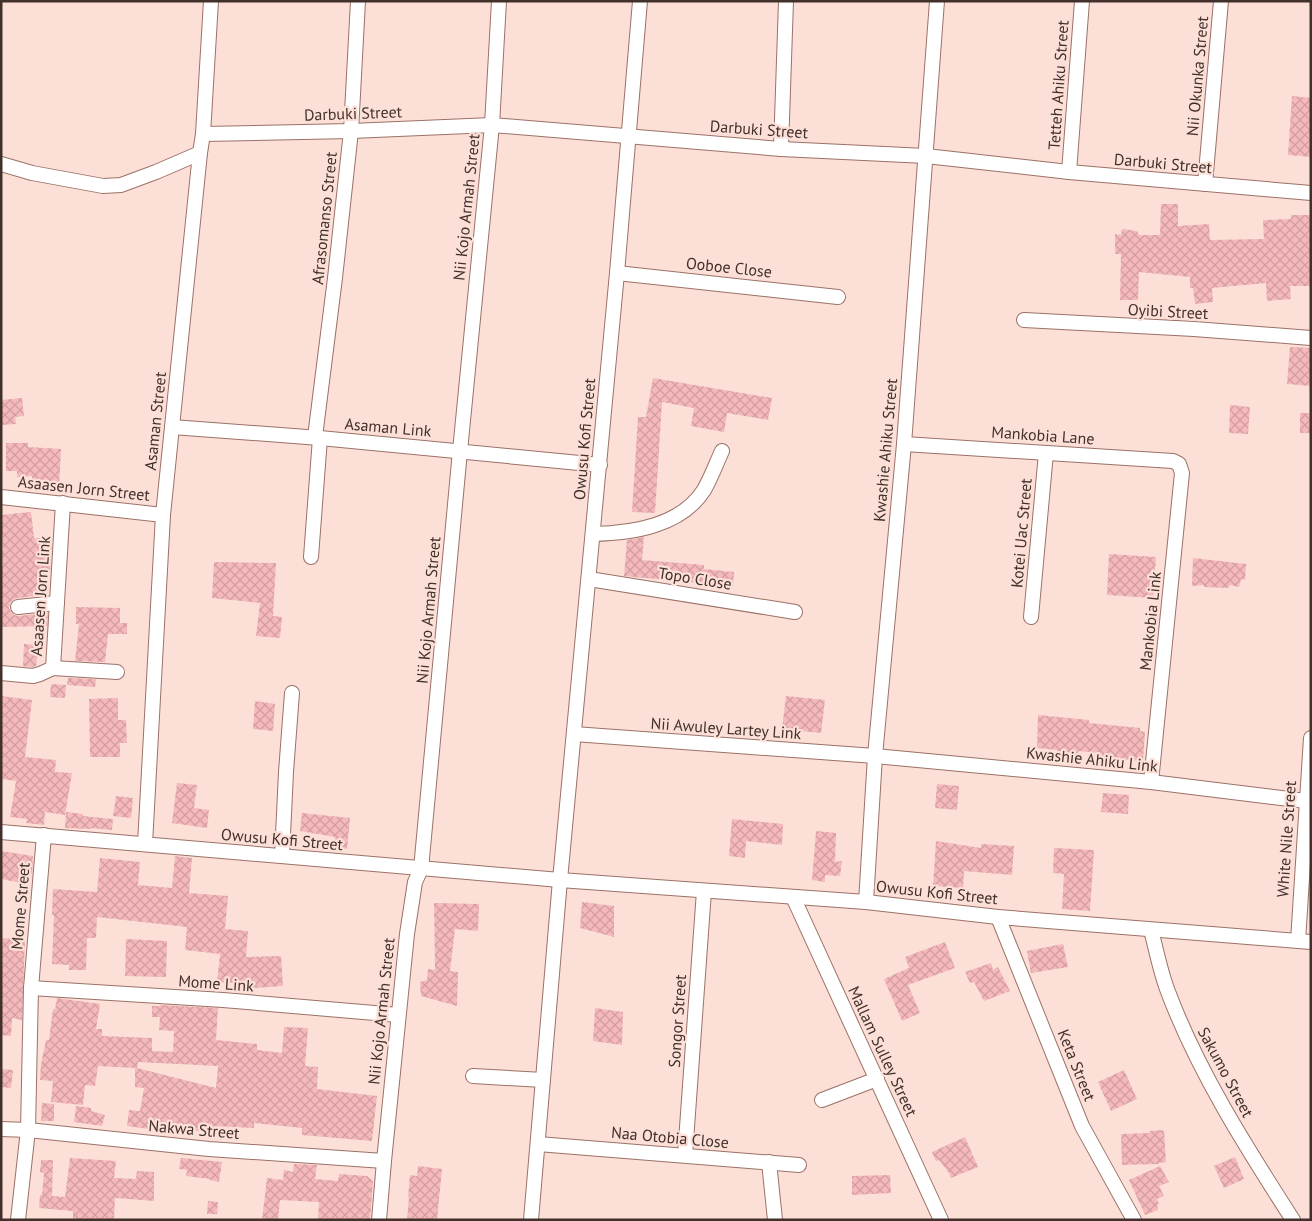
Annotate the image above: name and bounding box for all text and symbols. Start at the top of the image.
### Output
street label: Nii Okunka Street [1182,15,1212,137]
street label: Tetteh Ahiku Street [1043,19,1073,151]
street label: Darbuki Street [304,101,403,125]
street label: Darbuki Street [709,116,809,142]
street label: Nii Kojo Armah Street [448,132,484,281]
street label: Darbuki Street [1113,149,1213,177]
street label: Afrasomanso Street [307,150,341,285]
street label: Ooboe Close [685,253,773,281]
street label: Oyibi Street [1127,299,1209,323]
street label: Asaman Street [140,370,170,471]
street label: Owusu Kofi Street [569,377,599,501]
street label: Kwashie Ahiku Street [869,377,901,523]
street label: Asaman Link [344,413,433,441]
street label: Mankobia Lane [991,421,1095,449]
street label: Asaasen Jorn Street [17,471,151,505]
street label: Kotei Uac Street [1006,477,1036,589]
street label: Asaasen Jorn Link [26,535,54,657]
street label: Nii Kojo Armah Street [412,535,444,684]
street label: Topo Close [657,562,733,594]
street label: Mankobia Link [1135,570,1165,672]
street label: Nii Awuley Lartey Link [650,713,802,743]
street label: Kwashie Ahiku Link [1025,742,1159,776]
street label: White Nile Street [1272,779,1300,898]
street label: Owusu Kofi Street [220,824,344,854]
street label: Mome Street [6,861,34,950]
street label: Owusu Kofi Street [875,876,999,908]
street label: Nii Kojo Armah Street [363,936,399,1085]
street label: Mome Link [178,970,255,996]
street label: Songor Street [664,973,690,1068]
street label: Mallam Sulley Street [844,983,922,1120]
street label: Sakumo Street [1194,1023,1258,1121]
street label: Keta Street [1054,1026,1101,1104]
street label: Nakwa Street [148,1115,241,1143]
street label: Naa Otobia Close [610,1122,730,1152]

